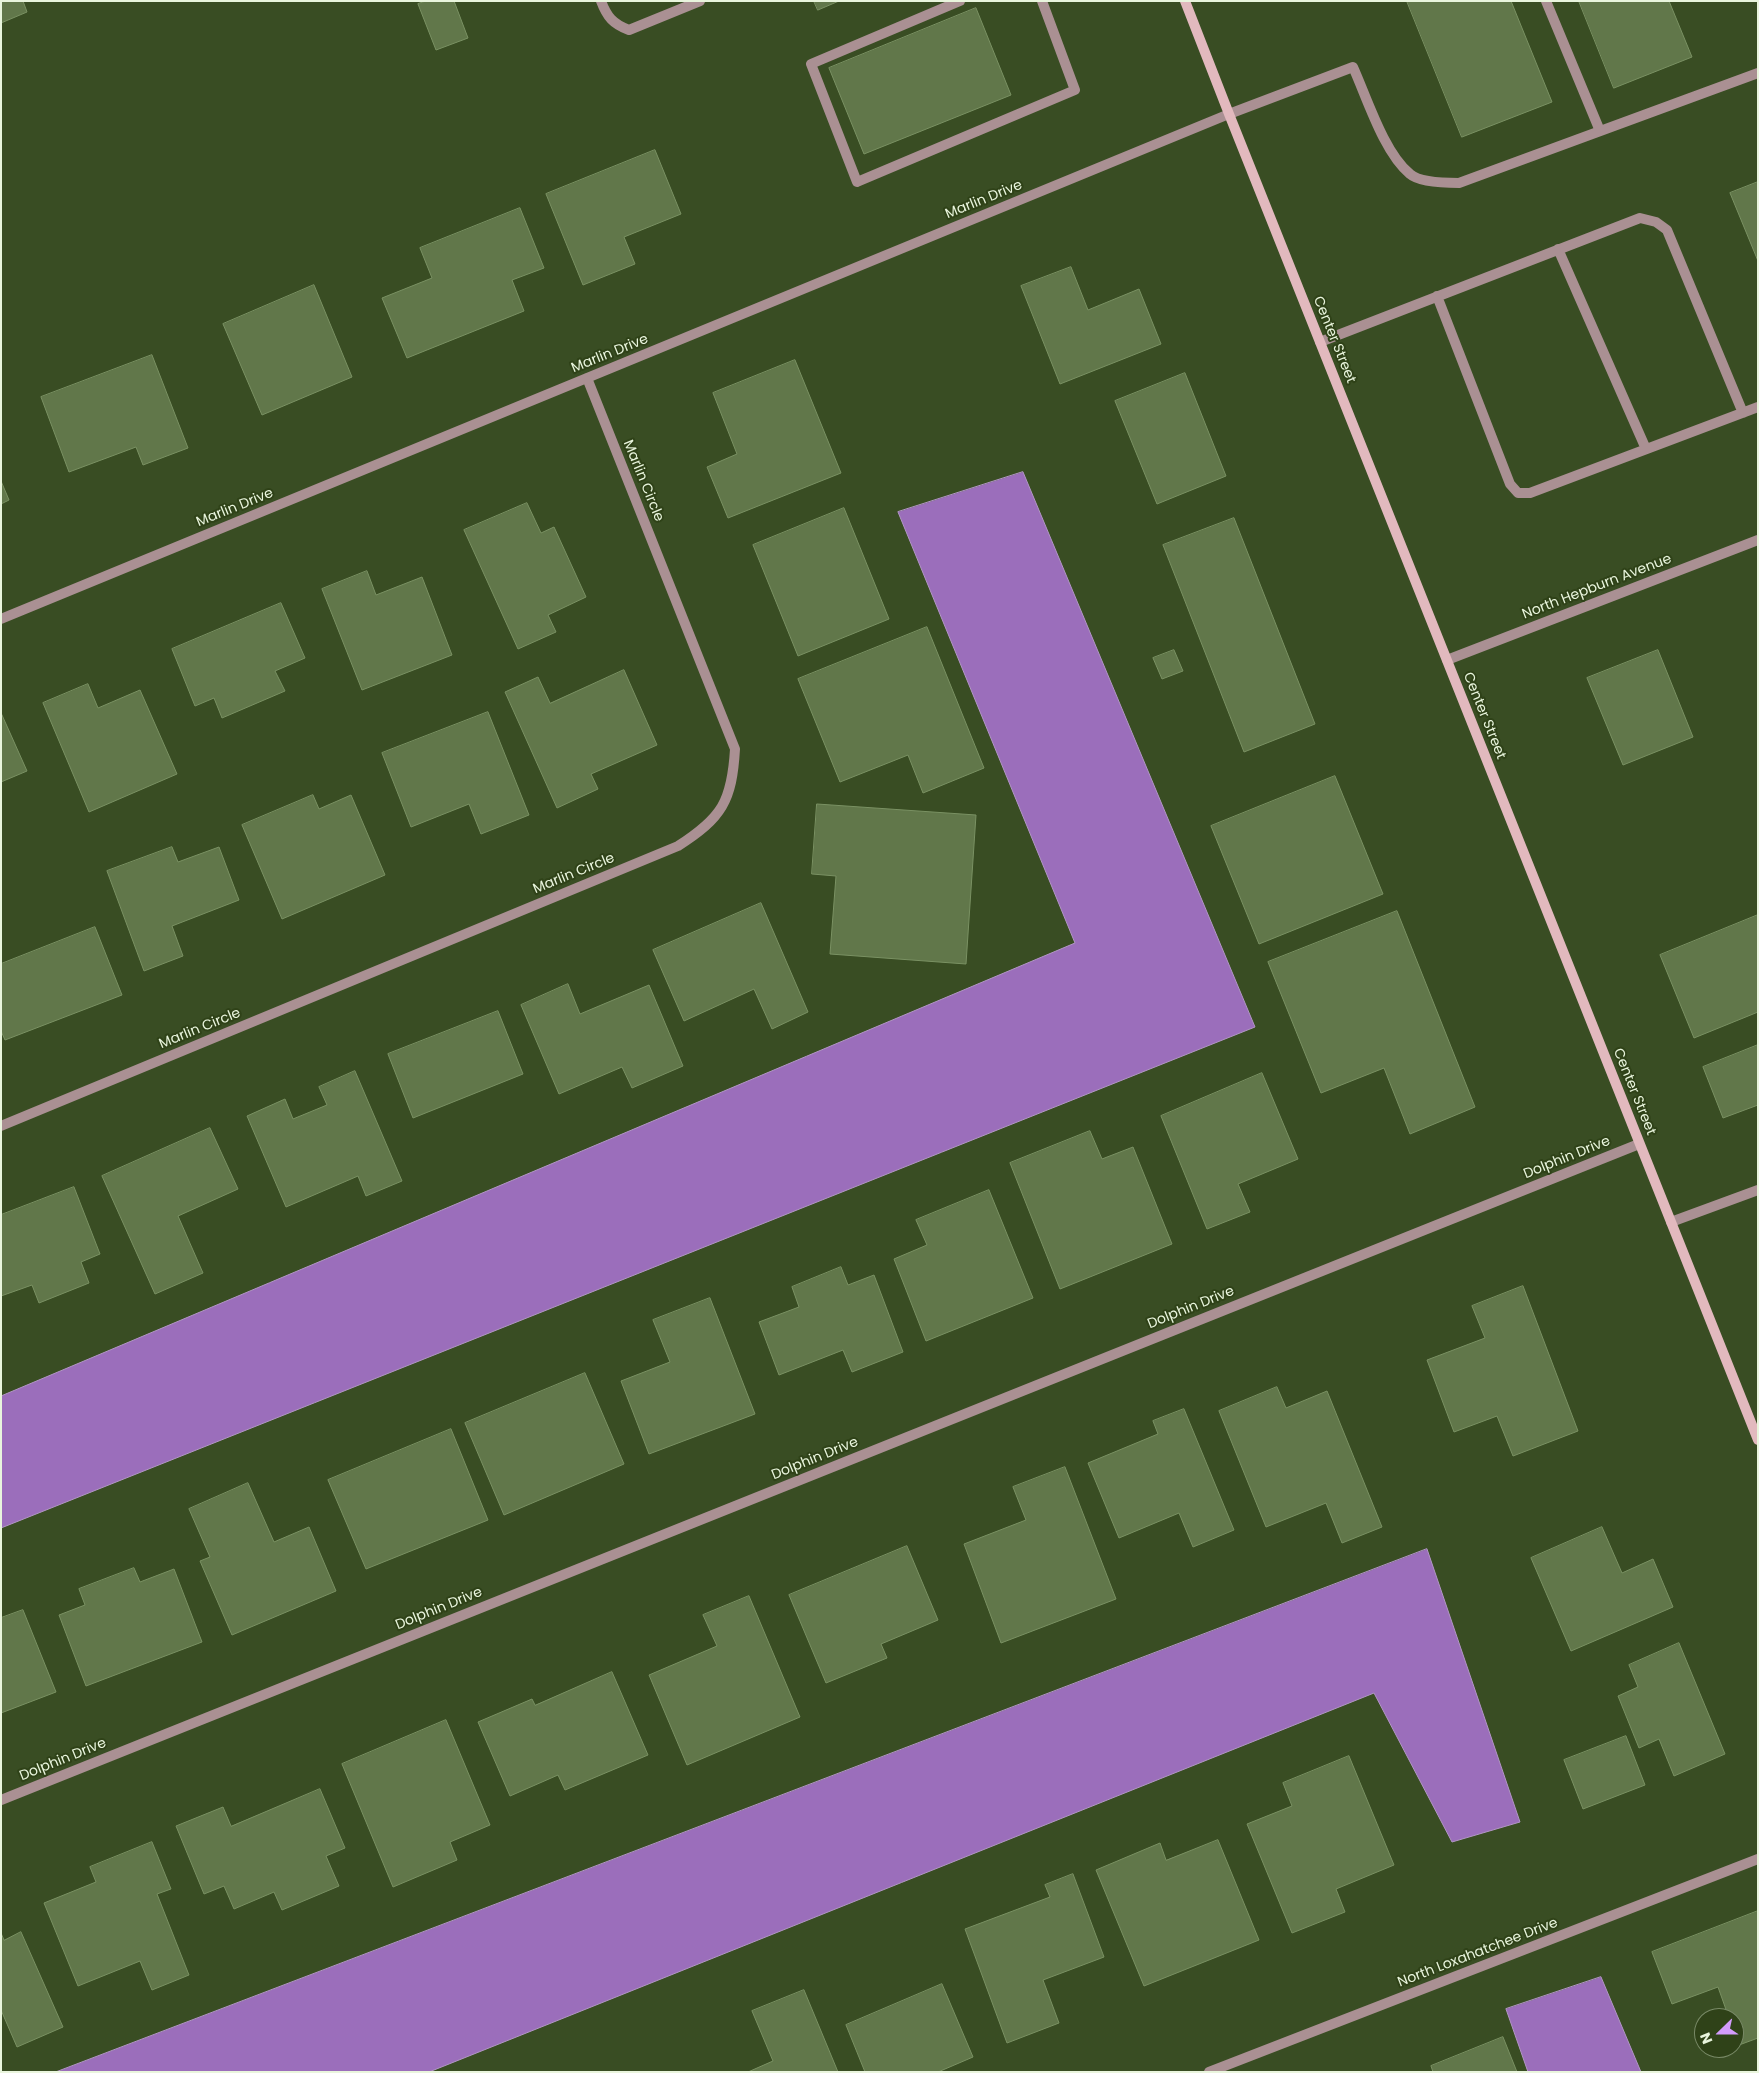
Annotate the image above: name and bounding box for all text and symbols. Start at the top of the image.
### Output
street label: Marlin Drive [943,177,1025,223]
street label: Center Street [1309,294,1359,386]
street label: Marlin Drive [569,331,651,377]
street label: Marlin Circle [619,438,667,524]
street label: Marlin Drive [194,485,276,531]
street label: North Hepburn Avenue [1520,551,1674,623]
street label: Center Street [1459,670,1509,762]
street label: Marlin Circle [531,850,617,898]
street label: Marlin Circle [157,1005,243,1053]
street label: Center Street [1609,1046,1659,1138]
street label: Dolphin Drive [1521,1133,1613,1183]
street label: Dolphin Drive [1145,1283,1237,1333]
street label: Dolphin Drive [769,1434,861,1484]
street label: Dolphin Drive [393,1584,485,1634]
street label: Dolphin Drive [17,1735,109,1785]
street label: North Loxahatchee Drive [1396,1915,1560,1991]
north arrow [1694,2008,1744,2058]
text: N [1695,2030,1717,2047]

